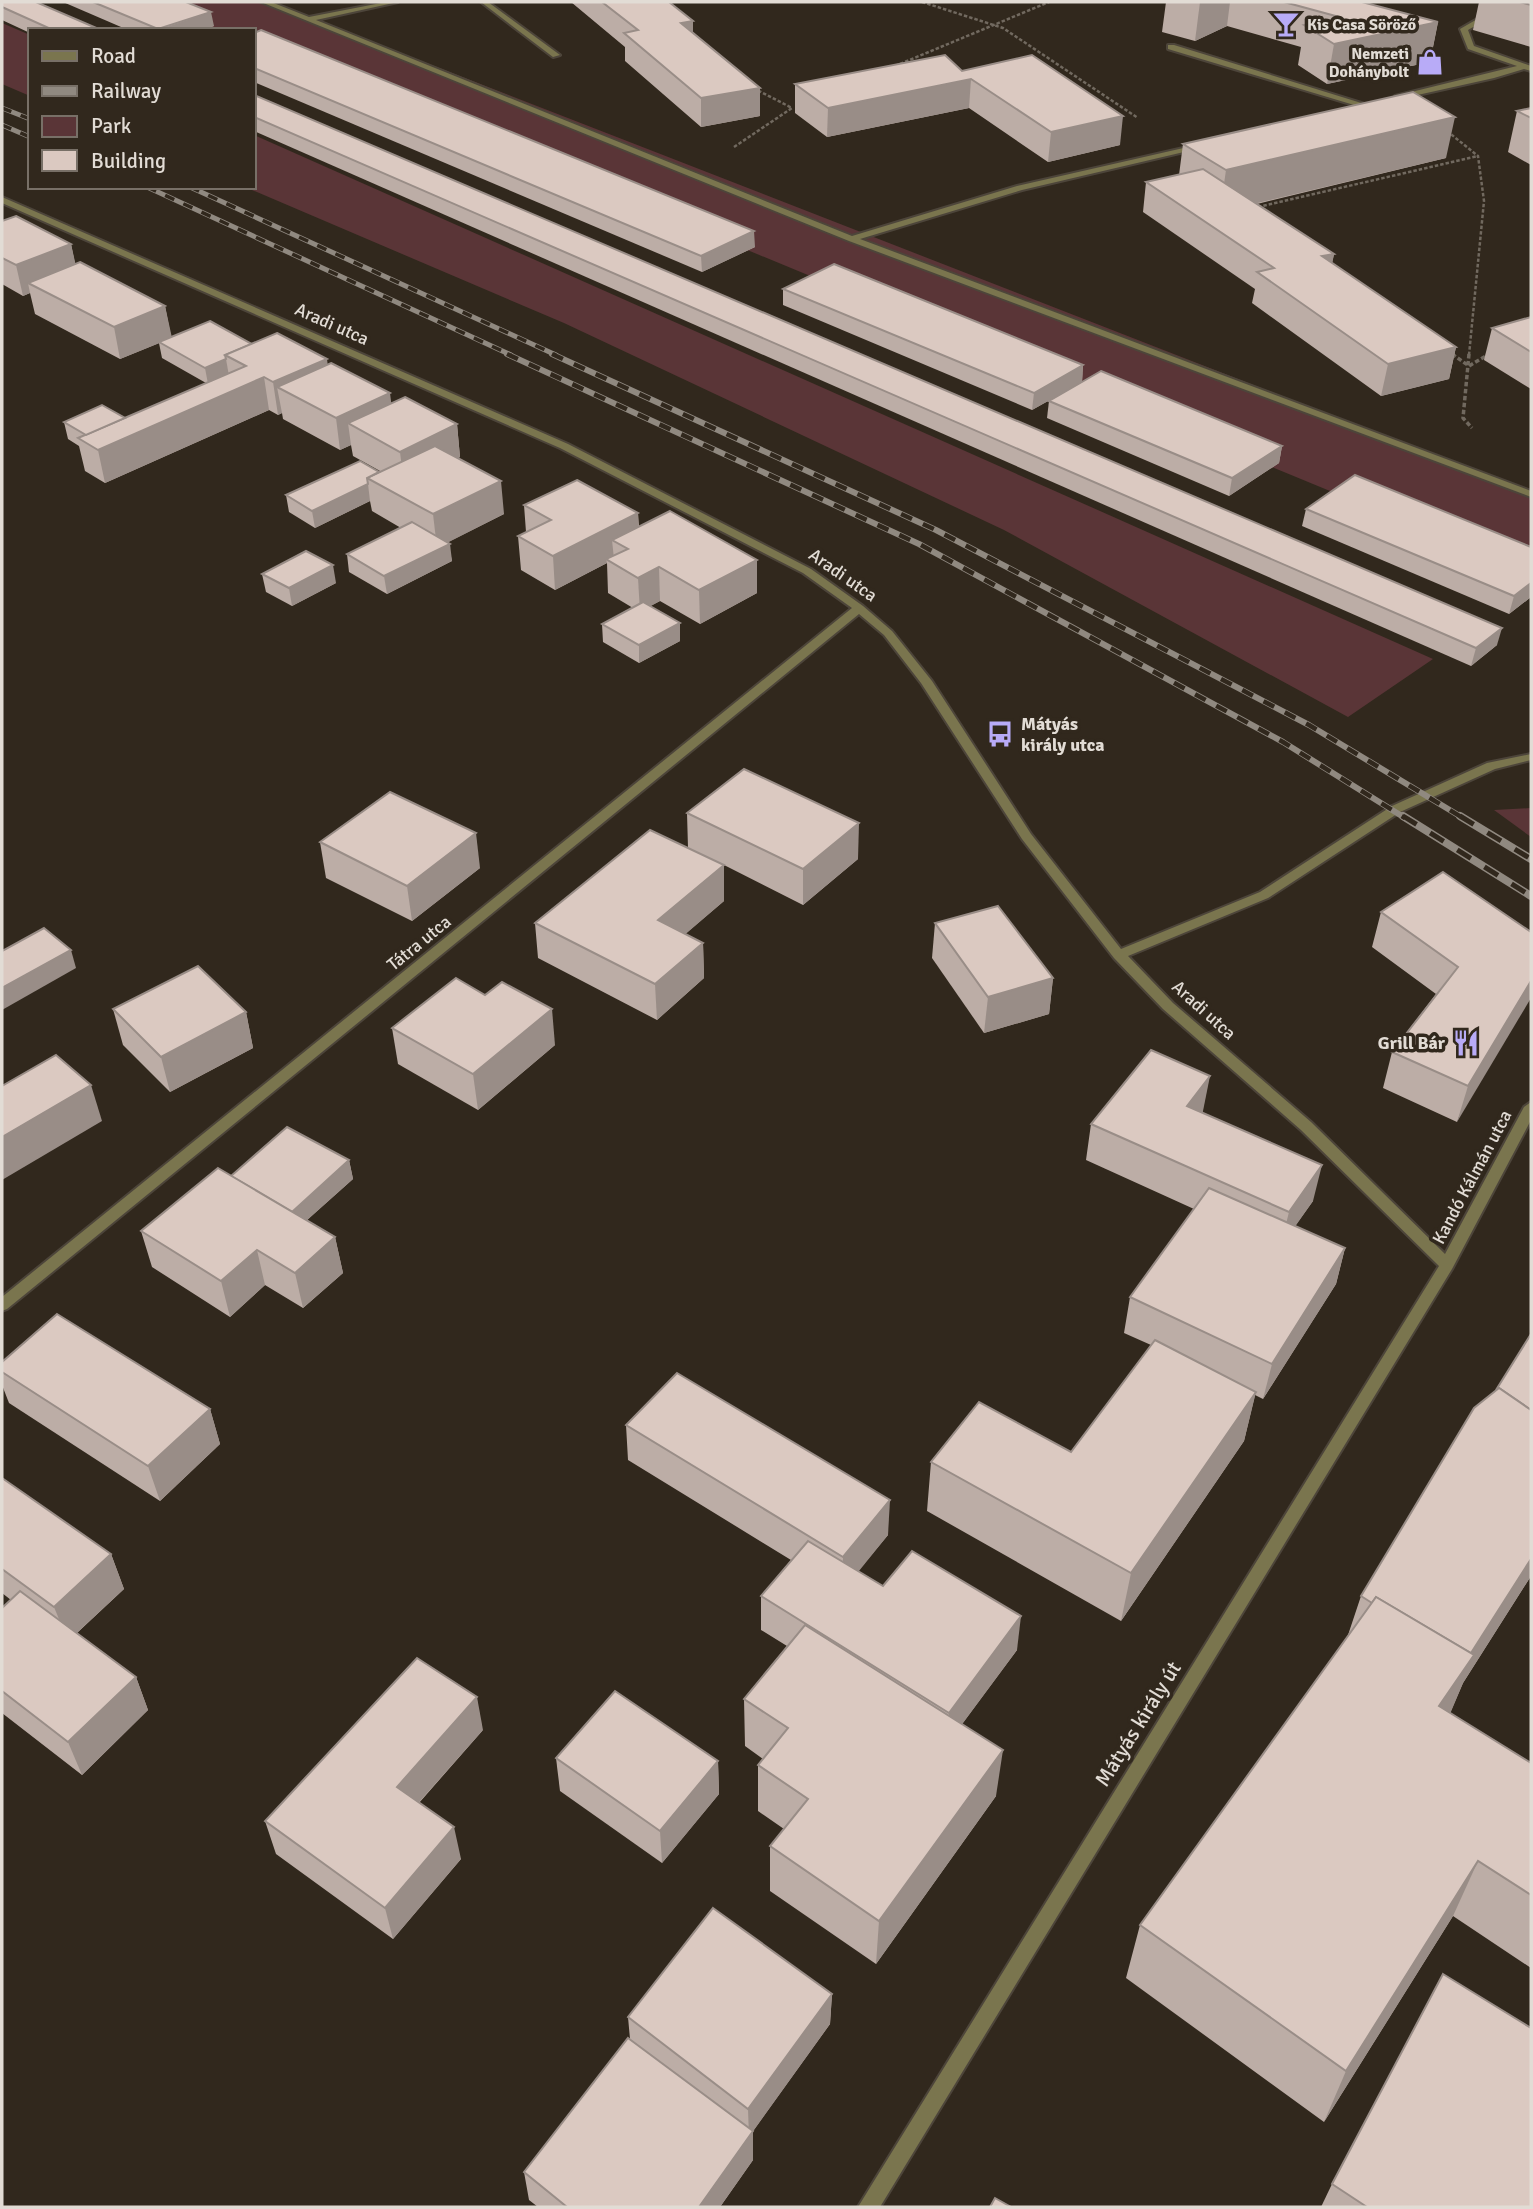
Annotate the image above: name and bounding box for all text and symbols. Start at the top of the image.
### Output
bar icon: Kis Casa Söröző [1271,9,1301,39]
place label: Kis Casa Söröző [1307,15,1416,35]
legend [28,28,256,189]
text: Road [91,43,136,69]
place label: Nemzeti Dohánybolt [1329,44,1409,82]
shop icon: Nemzeti Dohánybolt [1415,47,1445,77]
text: Railway [91,78,161,104]
text: Park [91,113,132,139]
text: Building [91,148,166,174]
street label: Aradi utca [292,298,372,350]
street label: Aradi utca [805,543,881,607]
place label: Mátyás király utca [1021,713,1105,756]
bus stop icon: Mátyás király utca [985,719,1015,749]
street label: Tátra utca [383,911,455,975]
street label: Aradi utca [1167,976,1241,1044]
restaurant icon: Grill Bár [1451,1028,1481,1058]
place label: Grill Bár [1378,1032,1446,1054]
street label: Kandó Kálmán utca [1427,1106,1517,1248]
street label: Mátyás király út [1089,1657,1187,1791]

